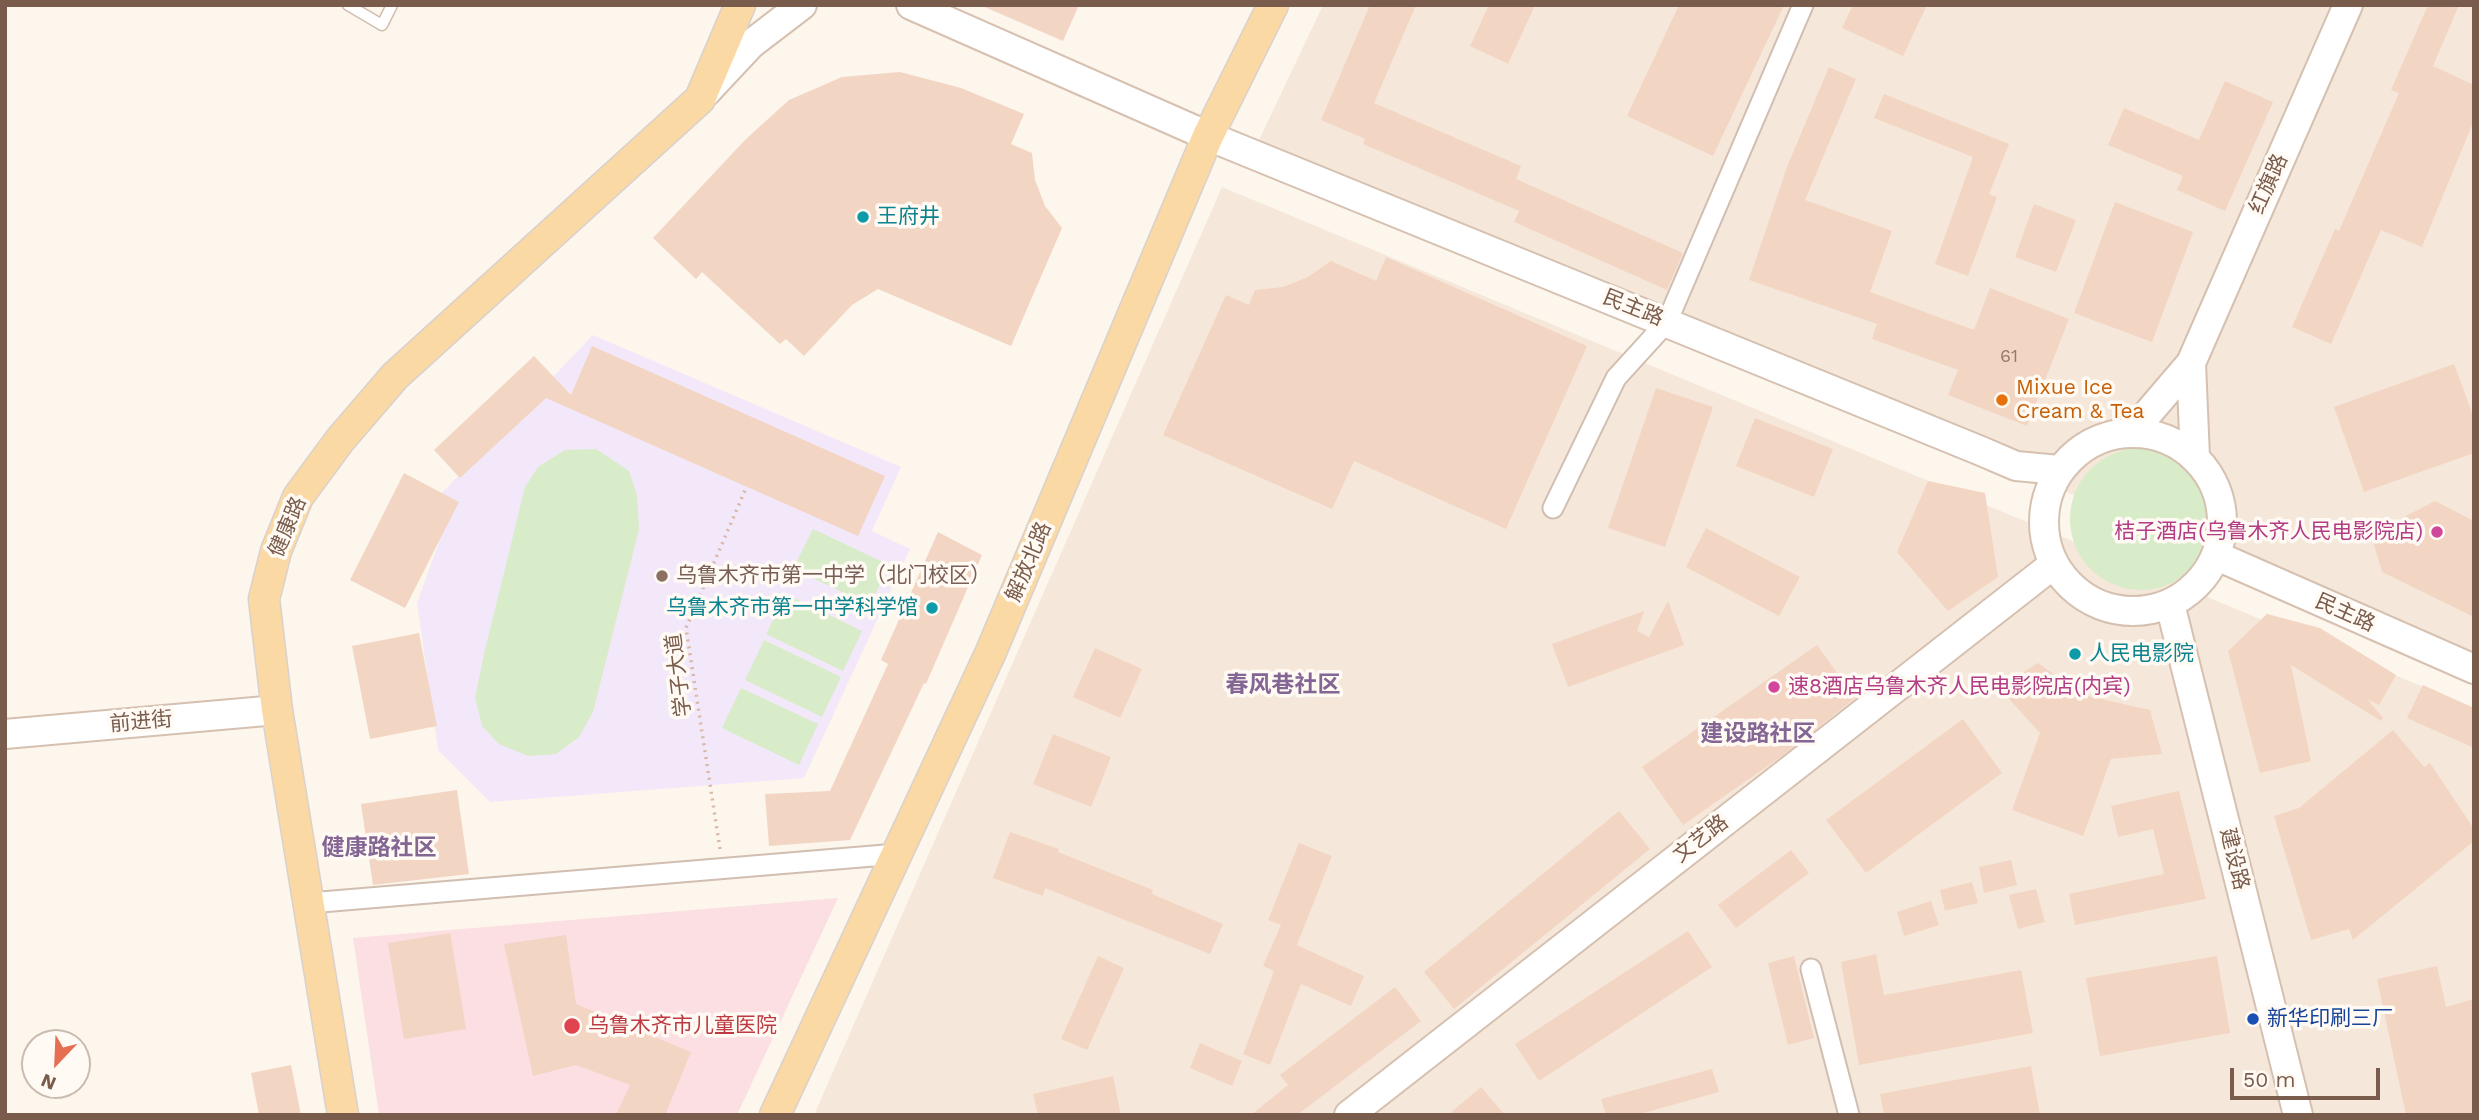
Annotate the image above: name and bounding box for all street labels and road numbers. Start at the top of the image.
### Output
street label: 红旗路 [2245,150,2293,218]
street label: 民主路 [1599,285,1667,331]
street label: 健康路 [264,493,312,561]
street label: 解放北路 [1001,518,1057,606]
street label: 民主路 [2311,589,2379,637]
street label: 学子大道 [661,632,697,718]
street label: 前进街 [109,707,173,737]
street label: 文艺路 [1668,810,1734,868]
street label: 建设路 [2214,825,2254,893]

